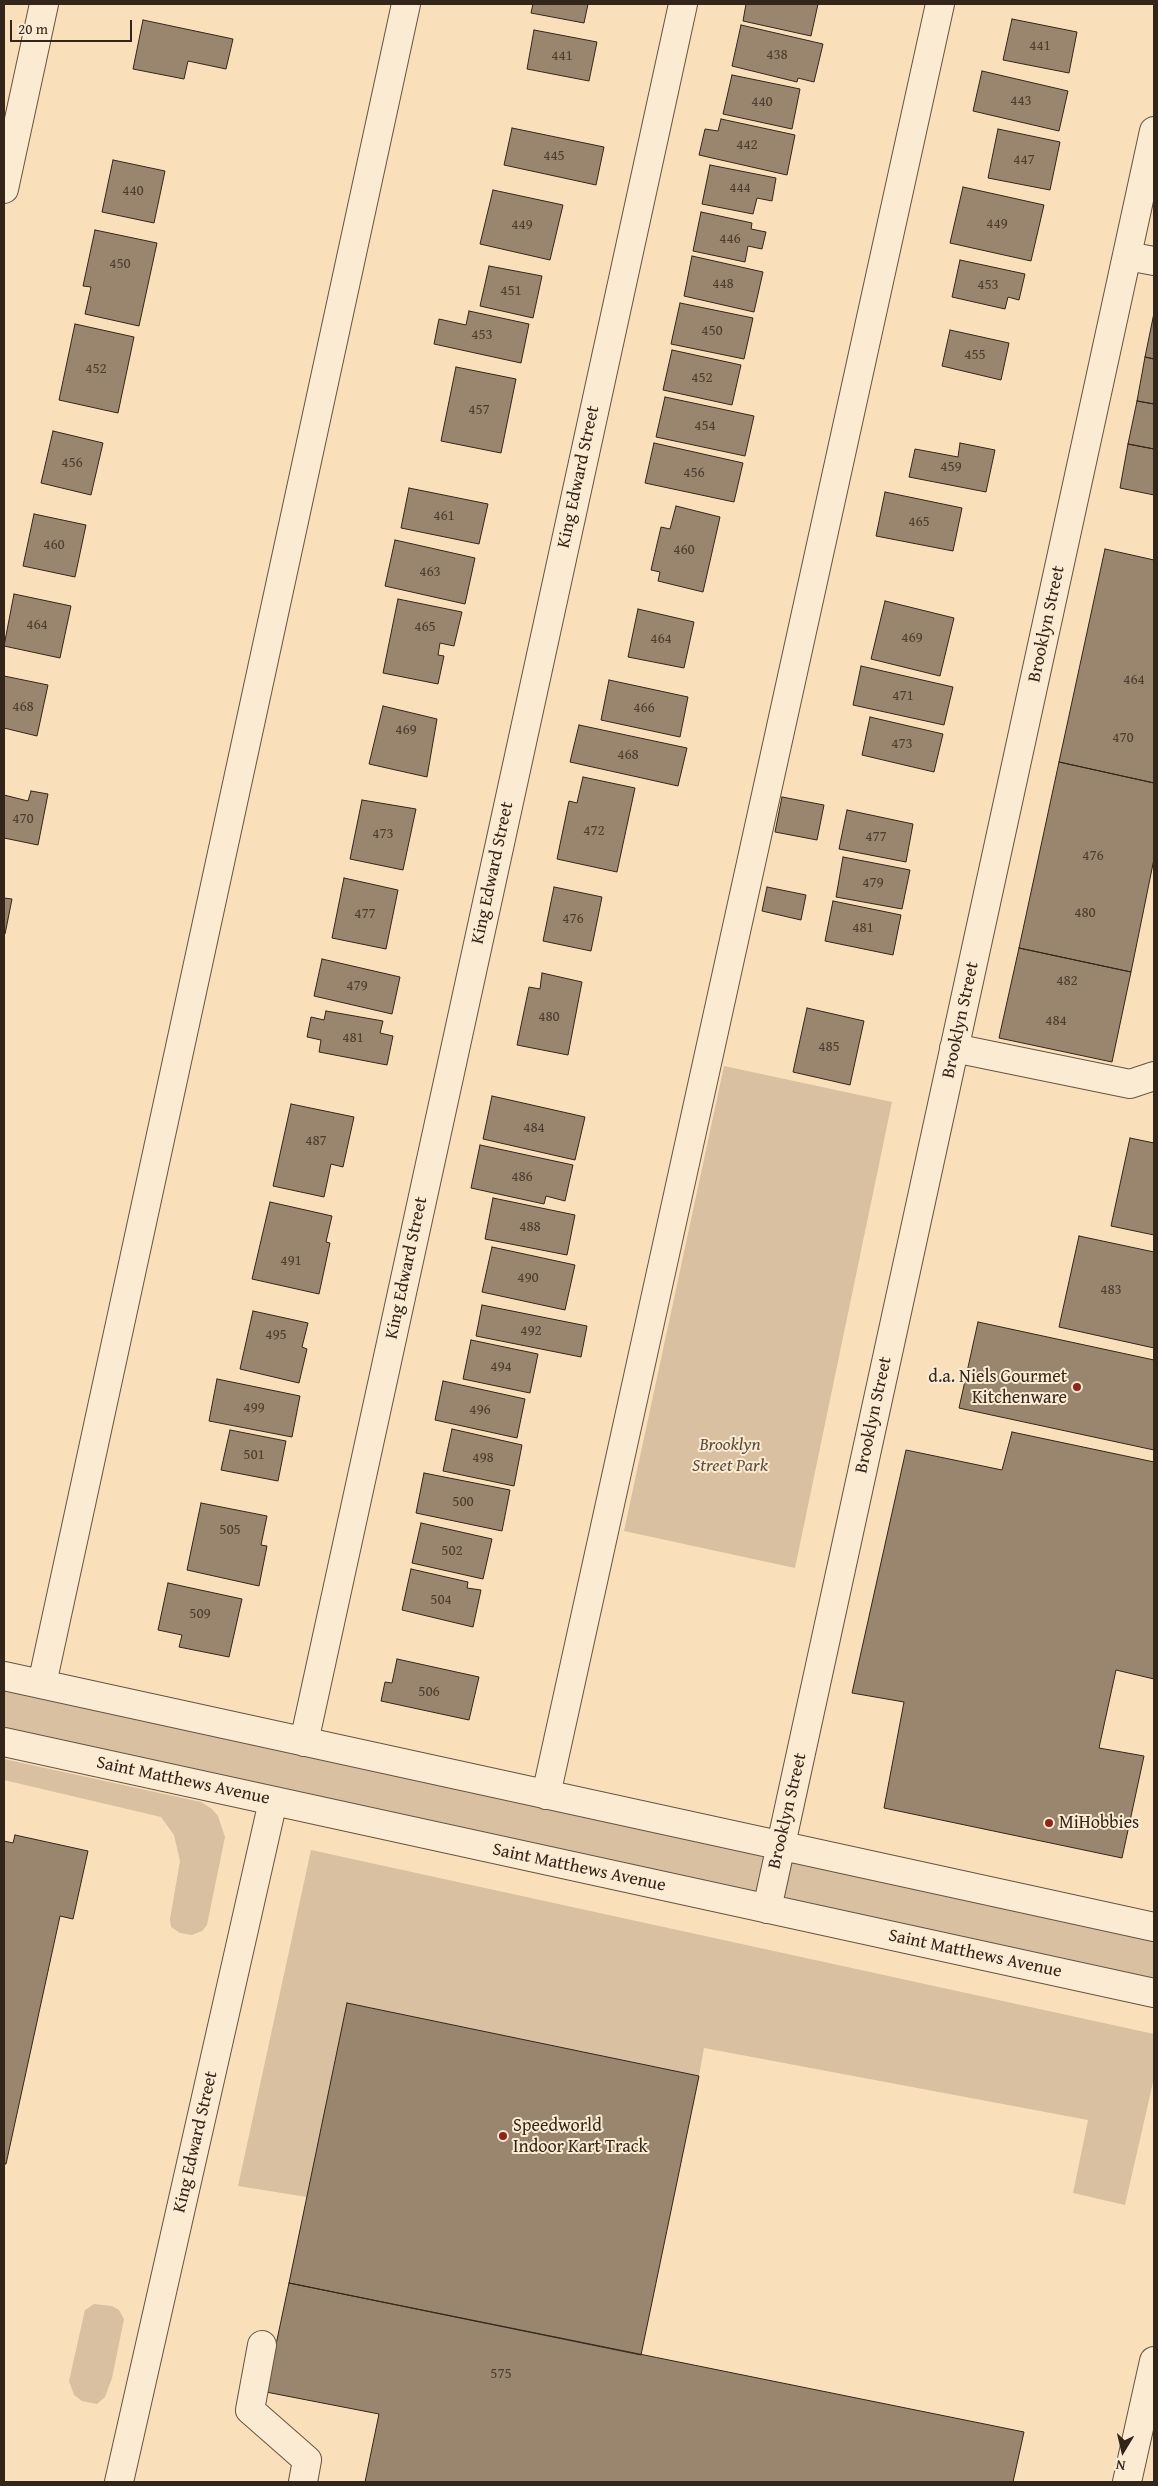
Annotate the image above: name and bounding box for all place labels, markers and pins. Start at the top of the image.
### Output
place label: d.a. Niels Gourmet Kitchenware [928,1366,1067,1408]
marker: d.a. Niels Gourmet Kitchenware [1071,1381,1083,1393]
place label: MiHobbies [1059,1812,1139,1834]
marker: MiHobbies [1043,1817,1055,1829]
place label: Speedworld Indoor Kart Track [513,2115,648,2158]
marker: Speedworld Indoor Kart Track [497,2130,509,2142]

